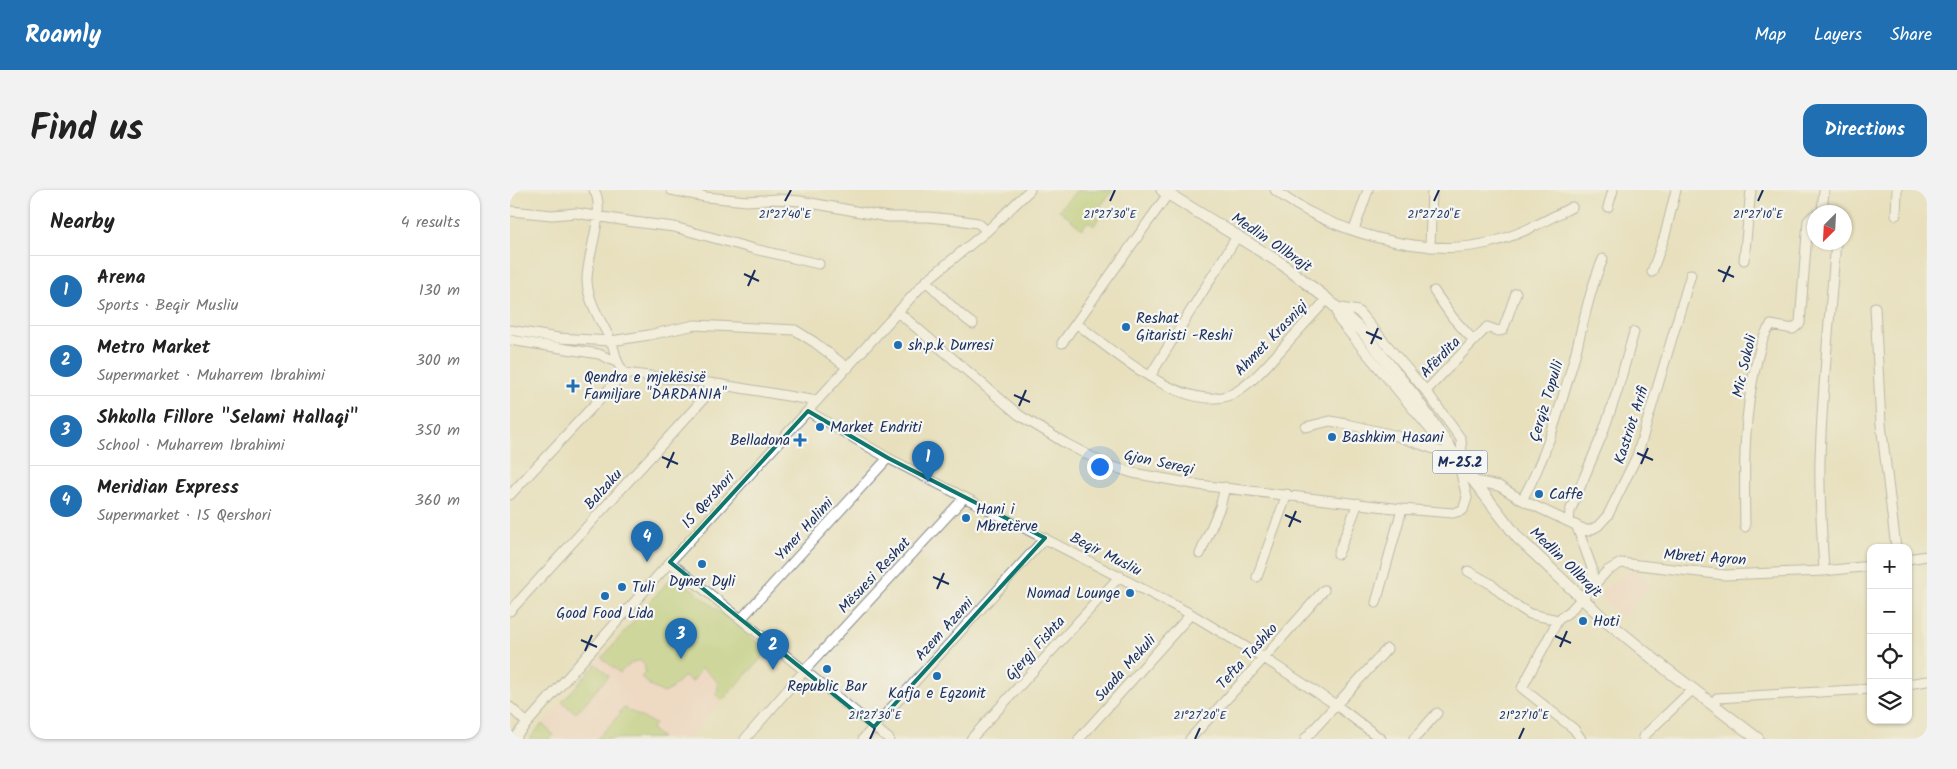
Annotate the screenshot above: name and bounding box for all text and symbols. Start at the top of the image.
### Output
text: Roamly [25,16,101,55]
text: Map [1755,21,1786,50]
text: Layers [1814,21,1862,50]
text: Share [1890,21,1932,50]
text: Find us [30,102,143,158]
button: Directions [1803,104,1927,157]
text: 21°27'40"E [759,205,812,224]
text: 21°27'30"E [1084,205,1137,224]
text: 21°27'20"E [1407,205,1461,224]
text: 21°27'10"E [1733,205,1784,224]
north arrow [1807,205,1852,250]
text: Nearby [50,206,115,239]
street label: Medlin Ollbrajt [1226,207,1317,279]
text: 4 results [401,210,460,235]
text: Arena [97,263,145,293]
text: 1 [64,278,68,303]
text: 130 m [419,278,460,303]
text: Sports · Beqir Musliu [97,293,238,318]
street label: Ahmet Krasniqi [1229,294,1315,382]
place label: Reshat Gitaristi -Reshi [1136,307,1234,348]
marker: Reshat Gitaristi -Reshi [1120,321,1132,333]
street label: Afërdita [1415,331,1467,384]
street label: Mic Sokoli [1726,331,1764,400]
text: Metro Market [97,333,210,363]
place label: sh.p.k Durresi [908,334,995,358]
marker: sh.p.k Durresi [892,339,904,351]
text: 2 [61,348,71,373]
text: 300 m [416,348,460,373]
street label: Çerqiz Topulli [1523,356,1571,445]
text: Supermarket · Muharrem Ibrahimi [97,363,325,388]
place label: Qendra e mjekësisë Familjare "DARDANIA" [584,366,727,407]
marker: Qendra e mjekësisë Familjare "DARDANIA" [566,379,580,393]
street label: Kastriot Arifi [1608,383,1656,467]
text: Shkolla Fillore "Selami Hallaqi" [97,403,358,433]
place label: Market Endriti [830,416,923,440]
text: 3 [62,418,70,443]
text: 350 m [415,418,460,443]
marker: Market Endriti [814,421,826,433]
place label: Bashkim Hasani [1342,426,1445,450]
place label: Belladona [730,429,790,453]
marker: Bashkim Hasani [1326,431,1338,443]
text: School · Muharrem Ibrahimi [97,433,285,458]
marker: Belladona [794,434,806,446]
pin: 1 [912,441,944,482]
street label: Gjon Sereqi [1122,444,1197,482]
road number: M-25.2 [1432,450,1488,474]
your location [1087,454,1113,480]
street label: Balzaku [579,464,629,516]
street label: 15 Qershori [676,466,742,535]
text: Meridian Express [97,473,239,503]
place label: Caffe [1549,483,1583,507]
text: 4 [62,488,70,513]
text: 360 m [415,488,460,513]
marker: Caffe [1533,488,1545,500]
street label: Ymer Halimi [770,492,841,567]
place label: Hani i Mbretërve [976,498,1038,539]
text: Supermarket · 15 Qershori [97,503,271,528]
marker: Hani i Mbretërve [960,512,972,524]
pin: 4 [631,521,663,562]
street label: Medlin Ollbrajt [1523,522,1607,604]
street label: Beqir Musliu [1065,527,1146,583]
street label: Mësuesi Reshat [833,532,917,620]
street label: Mbreti Agron [1663,543,1747,573]
map controls [1867,544,1912,724]
button: + [1867,544,1912,589]
marker: Dyner Dyli [696,558,708,570]
place label: Dyner Dyli [669,570,737,594]
place label: Tuli [632,576,656,600]
marker: Tuli [616,581,628,593]
place label: Nomad Lounge [1027,582,1120,606]
marker: Nomad Lounge [1124,587,1136,599]
button: − [1867,589,1912,634]
marker: Good Food Lida [599,590,611,602]
street label: Azem Azemi [910,591,981,667]
place label: Good Food Lida [556,602,654,626]
place label: Hoti [1593,610,1621,634]
street label: Gjergj Fishta [1000,611,1072,687]
marker: Hoti [1577,615,1589,627]
pin: 3 [665,618,697,659]
street label: Tefta Tashko [1211,618,1284,695]
pin: 2 [757,629,789,670]
street label: Suada Mekuli [1089,629,1163,707]
button: locate [1867,634,1912,679]
marker: Republic Bar [821,663,833,675]
marker: Kafja e Egzonit [931,670,943,682]
place label: Republic Bar [787,675,868,699]
button: layers [1867,679,1912,724]
place label: Kafja e Egzonit [888,682,986,706]
text: 21°27'30"E [849,706,902,725]
text: 21°27'20"E [1173,706,1227,725]
text: 21°27'10"E [1499,706,1550,725]

